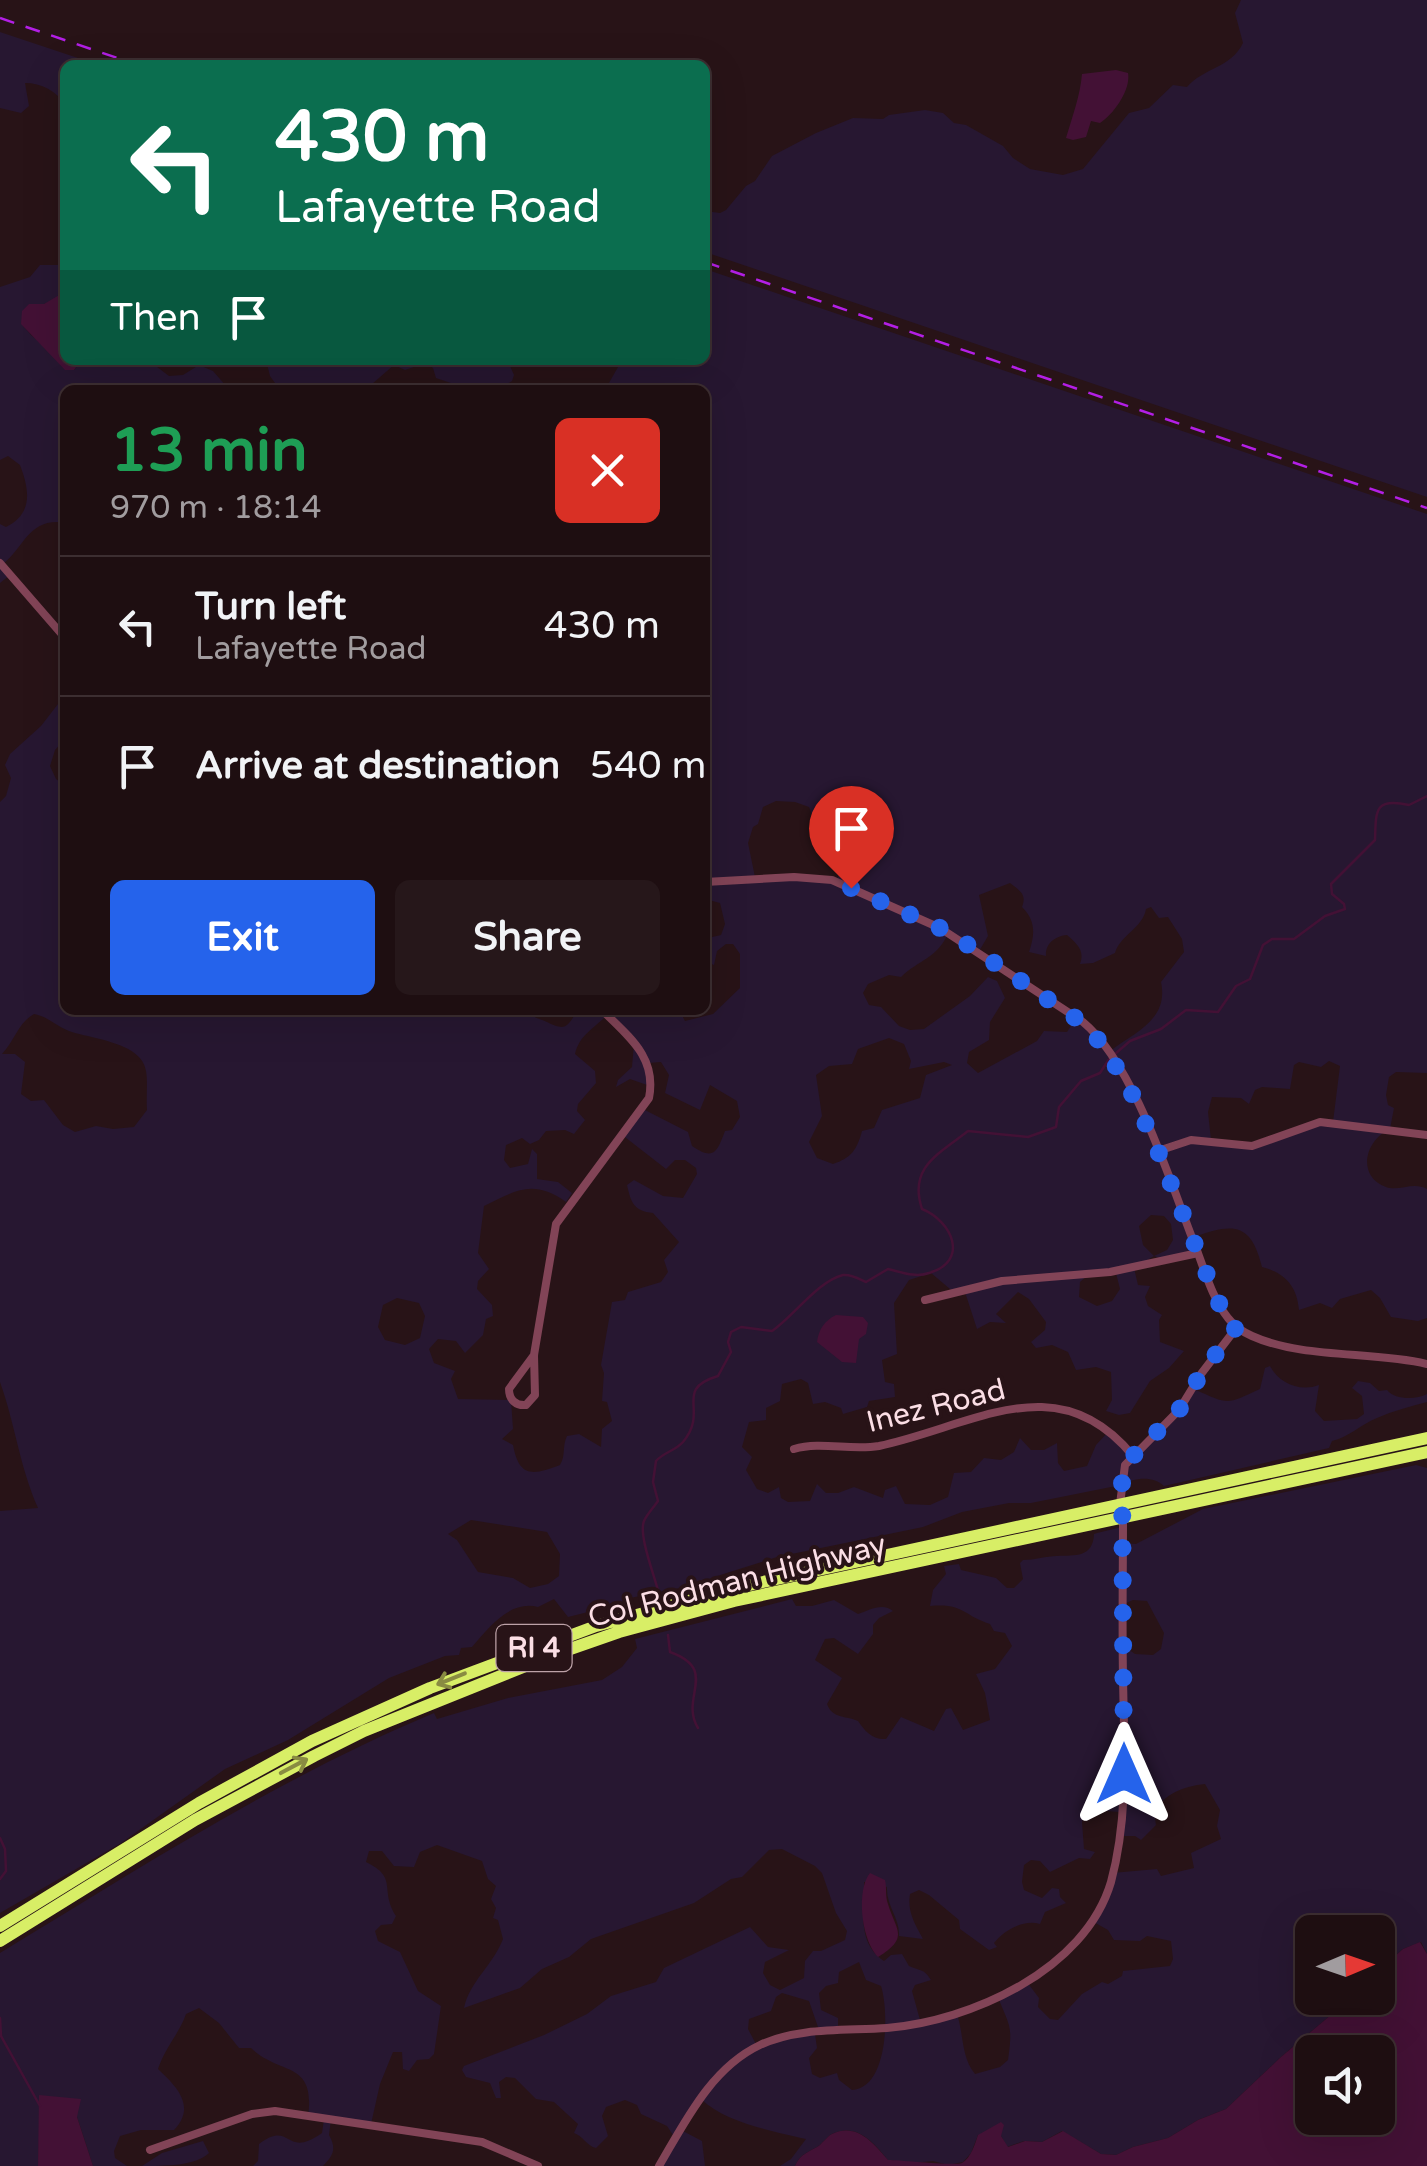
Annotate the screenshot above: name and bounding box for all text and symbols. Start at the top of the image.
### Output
text: 430 m [275,96,489,180]
icon: left [110,100,240,230]
text: Lafayette Road [275,181,601,235]
icon: arrive [221,290,276,345]
text: Then [110,295,201,341]
text: 13 min [110,415,308,487]
button: close [555,418,660,523]
text: 970 m · 18:14 [110,489,322,527]
text: Turn left [195,584,346,630]
icon: left [110,599,165,654]
text: 430 m [544,603,660,649]
text: Lafayette Road [195,630,427,668]
icon: arrive [110,739,165,794]
text: Arrive at destination [195,743,560,789]
text: 540 m [590,743,706,789]
pin [809,786,894,889]
icon: arrive [824,801,879,856]
button: Exit [110,880,375,995]
button: Share [395,880,660,995]
street label: Inez Road [863,1371,1009,1441]
street label: Col Rodman Highway [584,1526,890,1636]
road number: RI 4 [496,1625,572,1671]
one-way arrow [437,1671,467,1689]
position arrow [1072,1722,1176,1826]
one-way arrow [279,1756,309,1776]
north arrow [1295,1915,1395,2015]
map controls [1295,1915,1395,2135]
button: sound [1295,2035,1395,2135]

